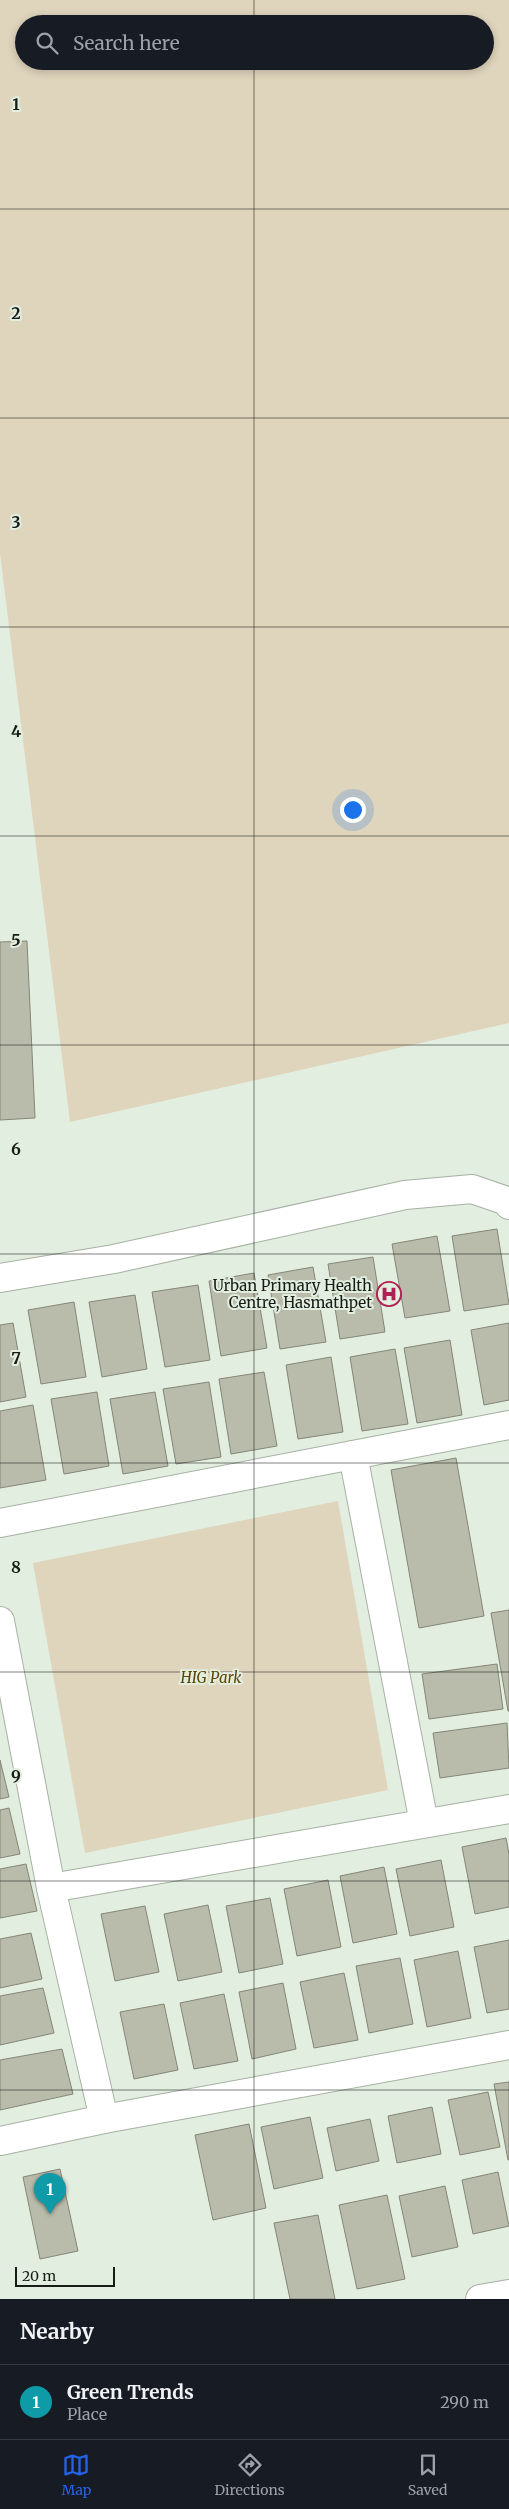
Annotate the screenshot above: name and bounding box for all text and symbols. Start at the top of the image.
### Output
search box [15,15,494,70]
icon: search [33,29,61,57]
text: Search here [73,31,180,55]
text: 1 [12,94,20,114]
text: 2 [11,303,21,323]
text: 3 [11,512,21,532]
text: 4 [11,721,21,741]
your location [340,797,366,823]
text: 5 [11,930,21,950]
text: 6 [11,1139,21,1159]
place label: Urban Primary Health Centre, Hasmathpet [213,1276,372,1312]
hospital icon: Urban Primary Health Centre, Hasmathpet [376,1281,402,1307]
text: 7 [11,1348,21,1368]
text: 8 [11,1557,21,1577]
park label: HIG Park [180,1668,242,1687]
text: 9 [11,1766,21,1786]
pin: 1 [34,2173,66,2214]
scale bar [15,2264,115,2287]
text: 20 m [22,2267,56,2285]
text: Nearby [20,2318,94,2345]
text: Green Trends [67,2380,194,2404]
text: 1 [32,2392,40,2412]
text: 290 m [440,2392,489,2412]
text: Place [67,2404,107,2424]
tab: Map [62,2451,91,2499]
tab: Directions [215,2451,285,2499]
tab: Saved [408,2451,447,2499]

